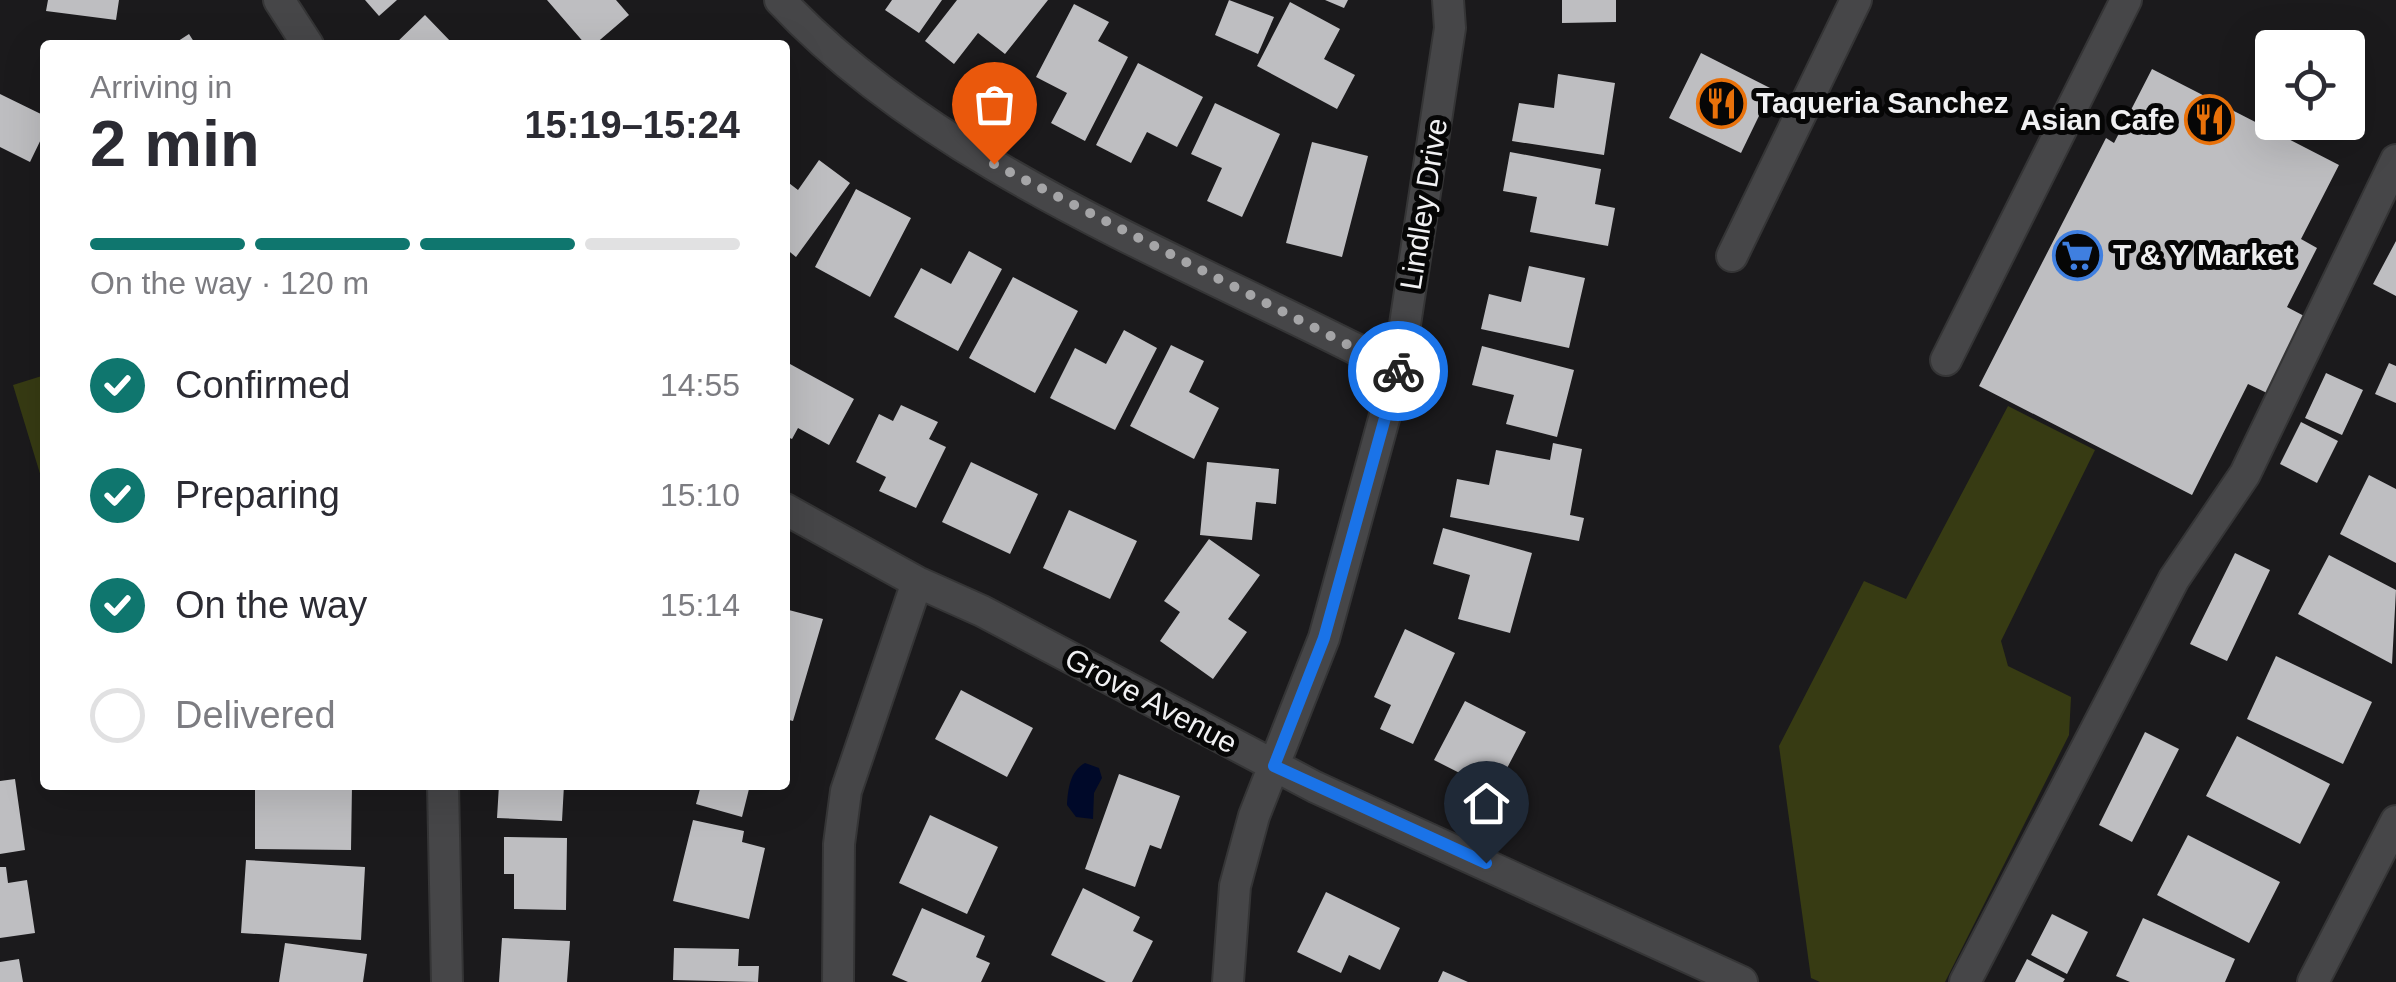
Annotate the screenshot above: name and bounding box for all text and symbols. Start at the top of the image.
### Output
map controls [2255,30,2365,140]
button: locate [2255,30,2365,140]
pin [952,62,1037,165]
text: Arriving in [90,69,232,105]
icon: bag [967,77,1022,132]
restaurant icon: Taqueria Sanchez [1695,77,1747,129]
place label: Taqueria Sanchez [1756,86,2009,119]
restaurant icon: Asian Cafe [2184,94,2236,146]
place label: Asian Cafe [2020,103,2175,136]
text: 15:19–15:24 [524,104,740,146]
text: 2 min [90,107,260,180]
street label: Lindley Drive [1394,116,1453,292]
supermarket icon: T & Y Market [2052,229,2104,281]
place label: T & Y Market [2113,238,2294,271]
text: On the way · 120 m [90,265,369,301]
courier [1348,321,1448,421]
icon: bike [1371,344,1426,399]
icon: check [90,358,145,413]
text: Confirmed [175,364,350,406]
text: 14:55 [660,367,740,403]
icon: check [90,468,145,523]
text: Preparing [175,474,340,516]
text: 15:10 [660,477,740,513]
icon: check [90,578,145,633]
text: On the way [175,584,367,626]
text: 15:14 [660,587,740,623]
street label: Grove Avenue [1060,641,1243,760]
text: Delivered [175,694,336,736]
pin [1444,761,1529,864]
icon: home [1459,776,1514,831]

